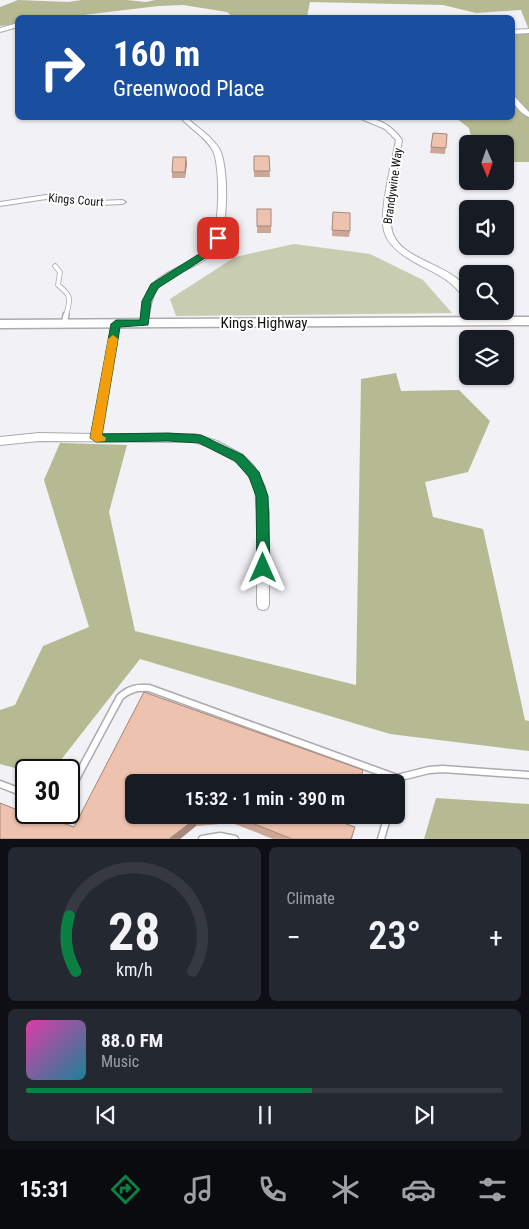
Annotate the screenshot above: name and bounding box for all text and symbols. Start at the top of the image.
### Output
text: 160 m [113,34,200,75]
icon: right [30,35,95,100]
text: Greenwood Place [113,76,264,101]
north arrow [459,135,514,190]
map controls [459,135,514,385]
street label: Brandywine Way [381,147,405,225]
street label: Kings Court [48,191,105,209]
button: sound [459,200,514,255]
pin [197,217,239,259]
icon: arrive [204,224,232,252]
button: search [459,265,514,320]
street label: Kings Highway [220,314,308,332]
button: layers [459,330,514,385]
position arrow [236,541,288,593]
speed limit sign: 30 [15,759,80,824]
text: 15:32 · 1 min · 390 m [185,787,345,810]
text: Climate [287,889,335,908]
text: 28 [108,902,161,963]
text: 23° [368,914,421,958]
text: − [287,921,301,954]
text: + [489,921,503,954]
text: km/h [116,959,153,980]
text: 88.0 FM [101,1029,163,1052]
text: Music [101,1052,139,1071]
icon: previous [92,1101,120,1129]
icon: pause [251,1101,279,1129]
icon: next [410,1101,438,1129]
icon: directions [108,1172,143,1207]
icon: music [181,1172,216,1207]
icon: phone [255,1172,290,1207]
icon: climate [328,1172,363,1207]
icon: car [401,1172,436,1207]
icon: filters [475,1172,510,1207]
text: 15:31 [19,1177,70,1202]

